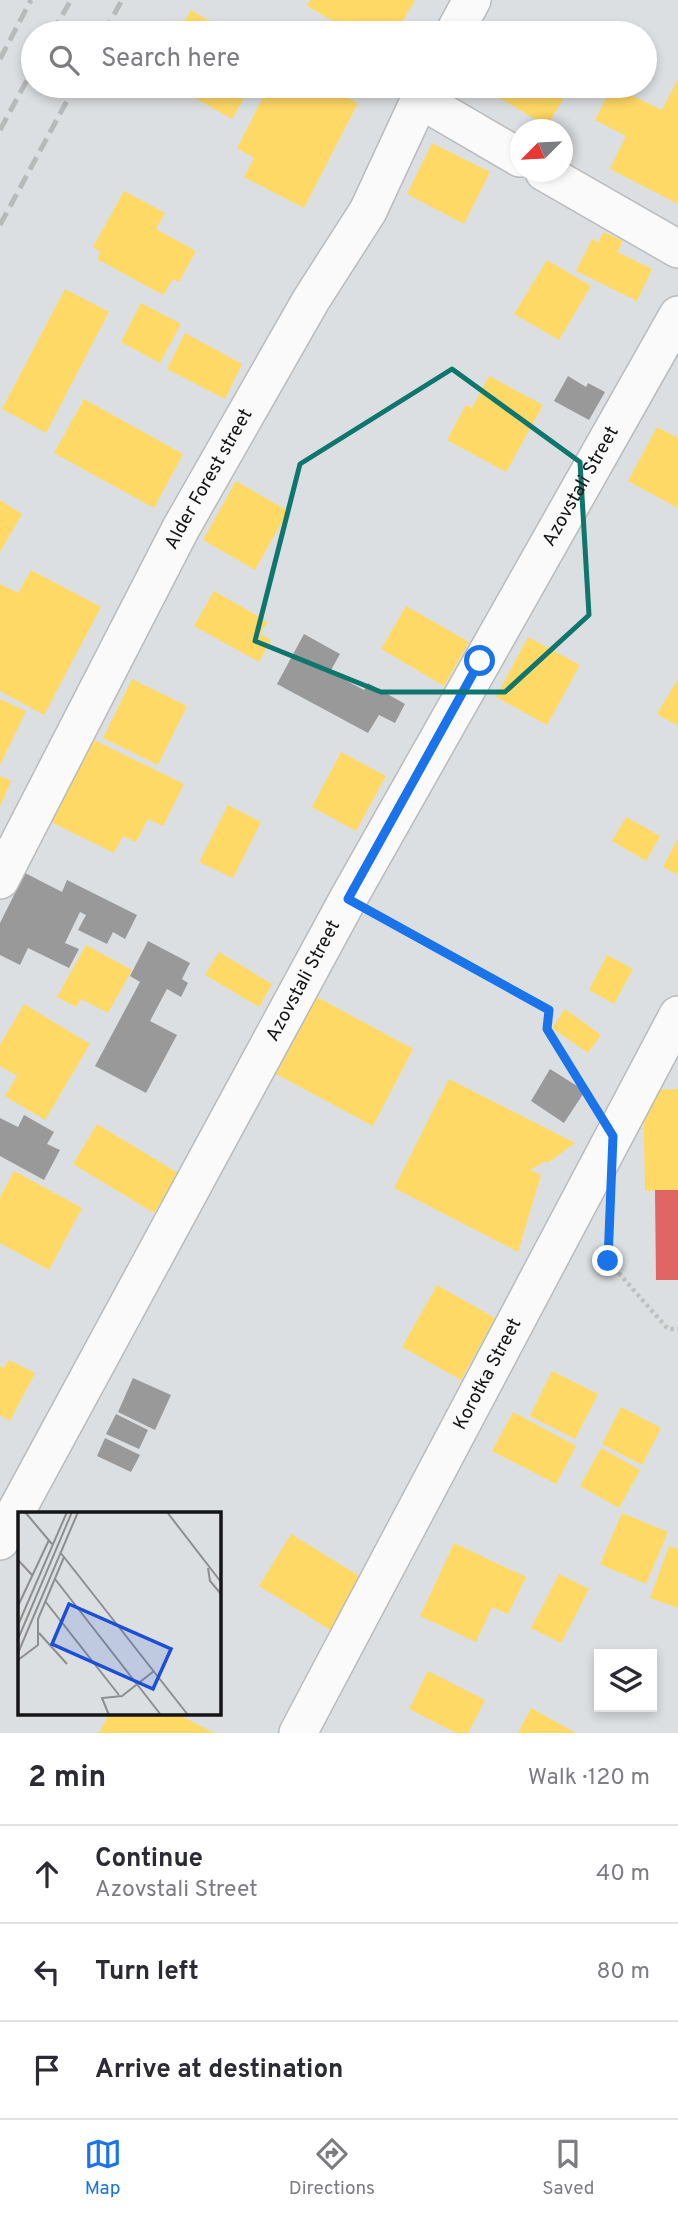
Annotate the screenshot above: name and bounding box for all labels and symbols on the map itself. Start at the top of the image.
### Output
north arrow [510,119,573,182]
street label: Alder Forest street [160,405,258,554]
street label: Azovstali Street [538,422,625,551]
route start [464,645,495,676]
street label: Azovstali Street [261,916,346,1046]
route end [592,1245,623,1276]
street label: Korotka Street [448,1314,527,1434]
inset map [18,1512,220,1716]

